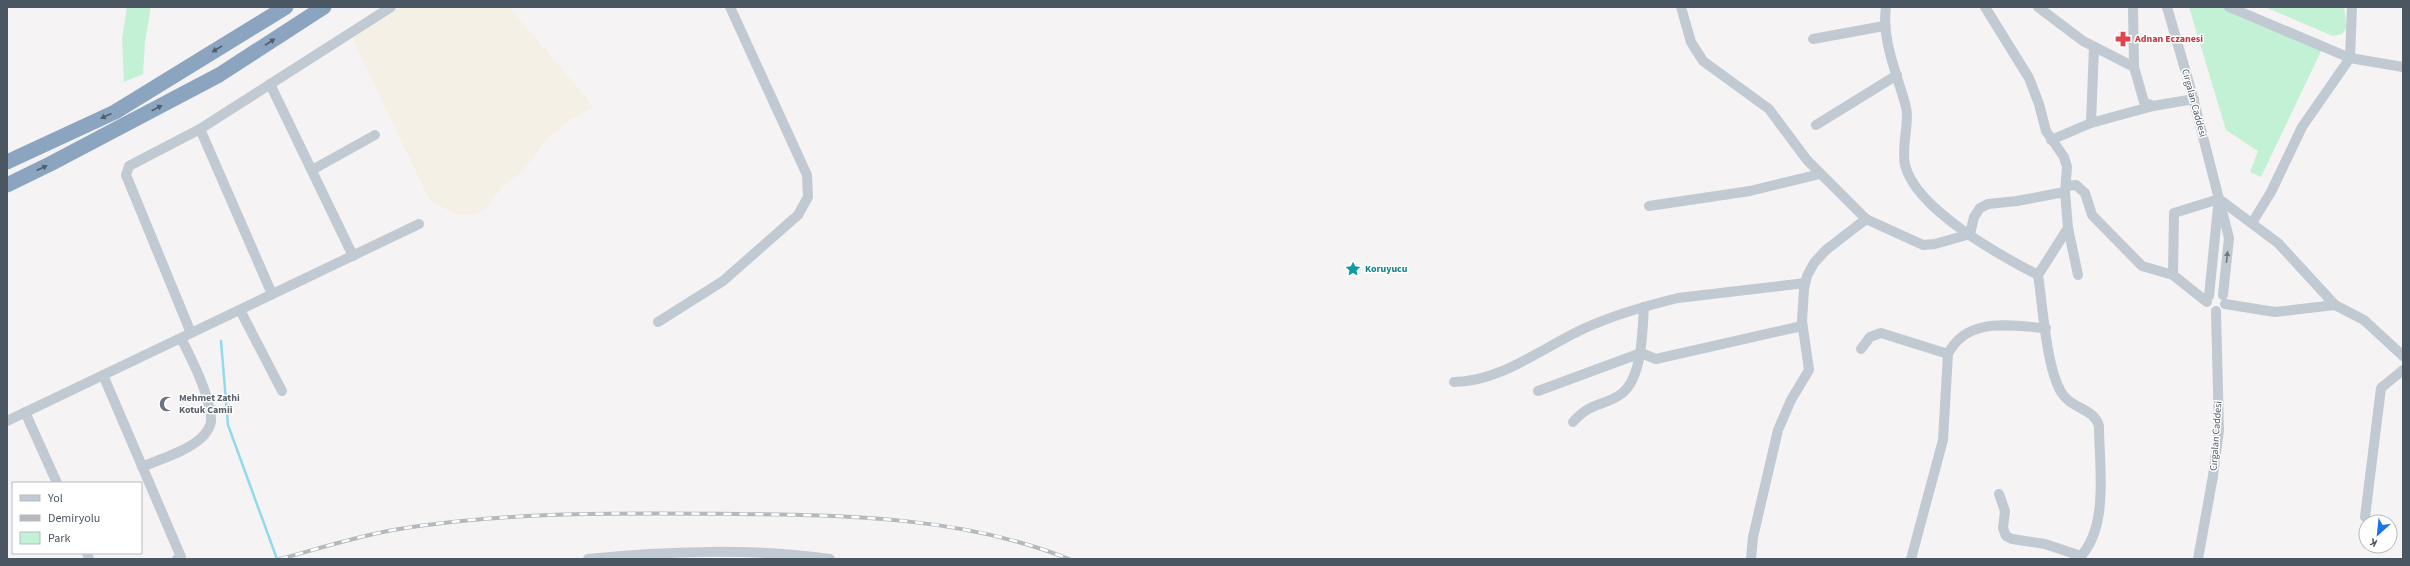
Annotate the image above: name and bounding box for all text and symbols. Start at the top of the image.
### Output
pharmacy icon: Adnan Eczanesi [2114,30,2132,48]
place label: Adnan Eczanesi [2134,32,2203,46]
one-way arrow [264,38,275,46]
one-way arrow [211,46,223,53]
street label: Cırgalan Caddesi [2178,67,2210,139]
one-way arrow [152,104,163,111]
one-way arrow [100,113,112,119]
one-way arrow [37,165,48,171]
one-way arrow [2224,251,2231,263]
place icon: Koruyucu [1344,260,1362,278]
place label: Koruyucu [1365,262,1408,276]
place label: Mehmet Zathi Kotuk Camii [179,391,240,417]
mosque icon: Mehmet Zathi Kotuk Camii [158,395,176,413]
street label: Cırgalan Caddesi [2207,401,2225,471]
legend [12,482,142,554]
text: Yol [47,490,63,507]
text: Demiryolu [48,510,100,527]
north arrow [2358,514,2398,554]
text: Park [48,530,70,547]
text: K [2367,534,2380,551]

